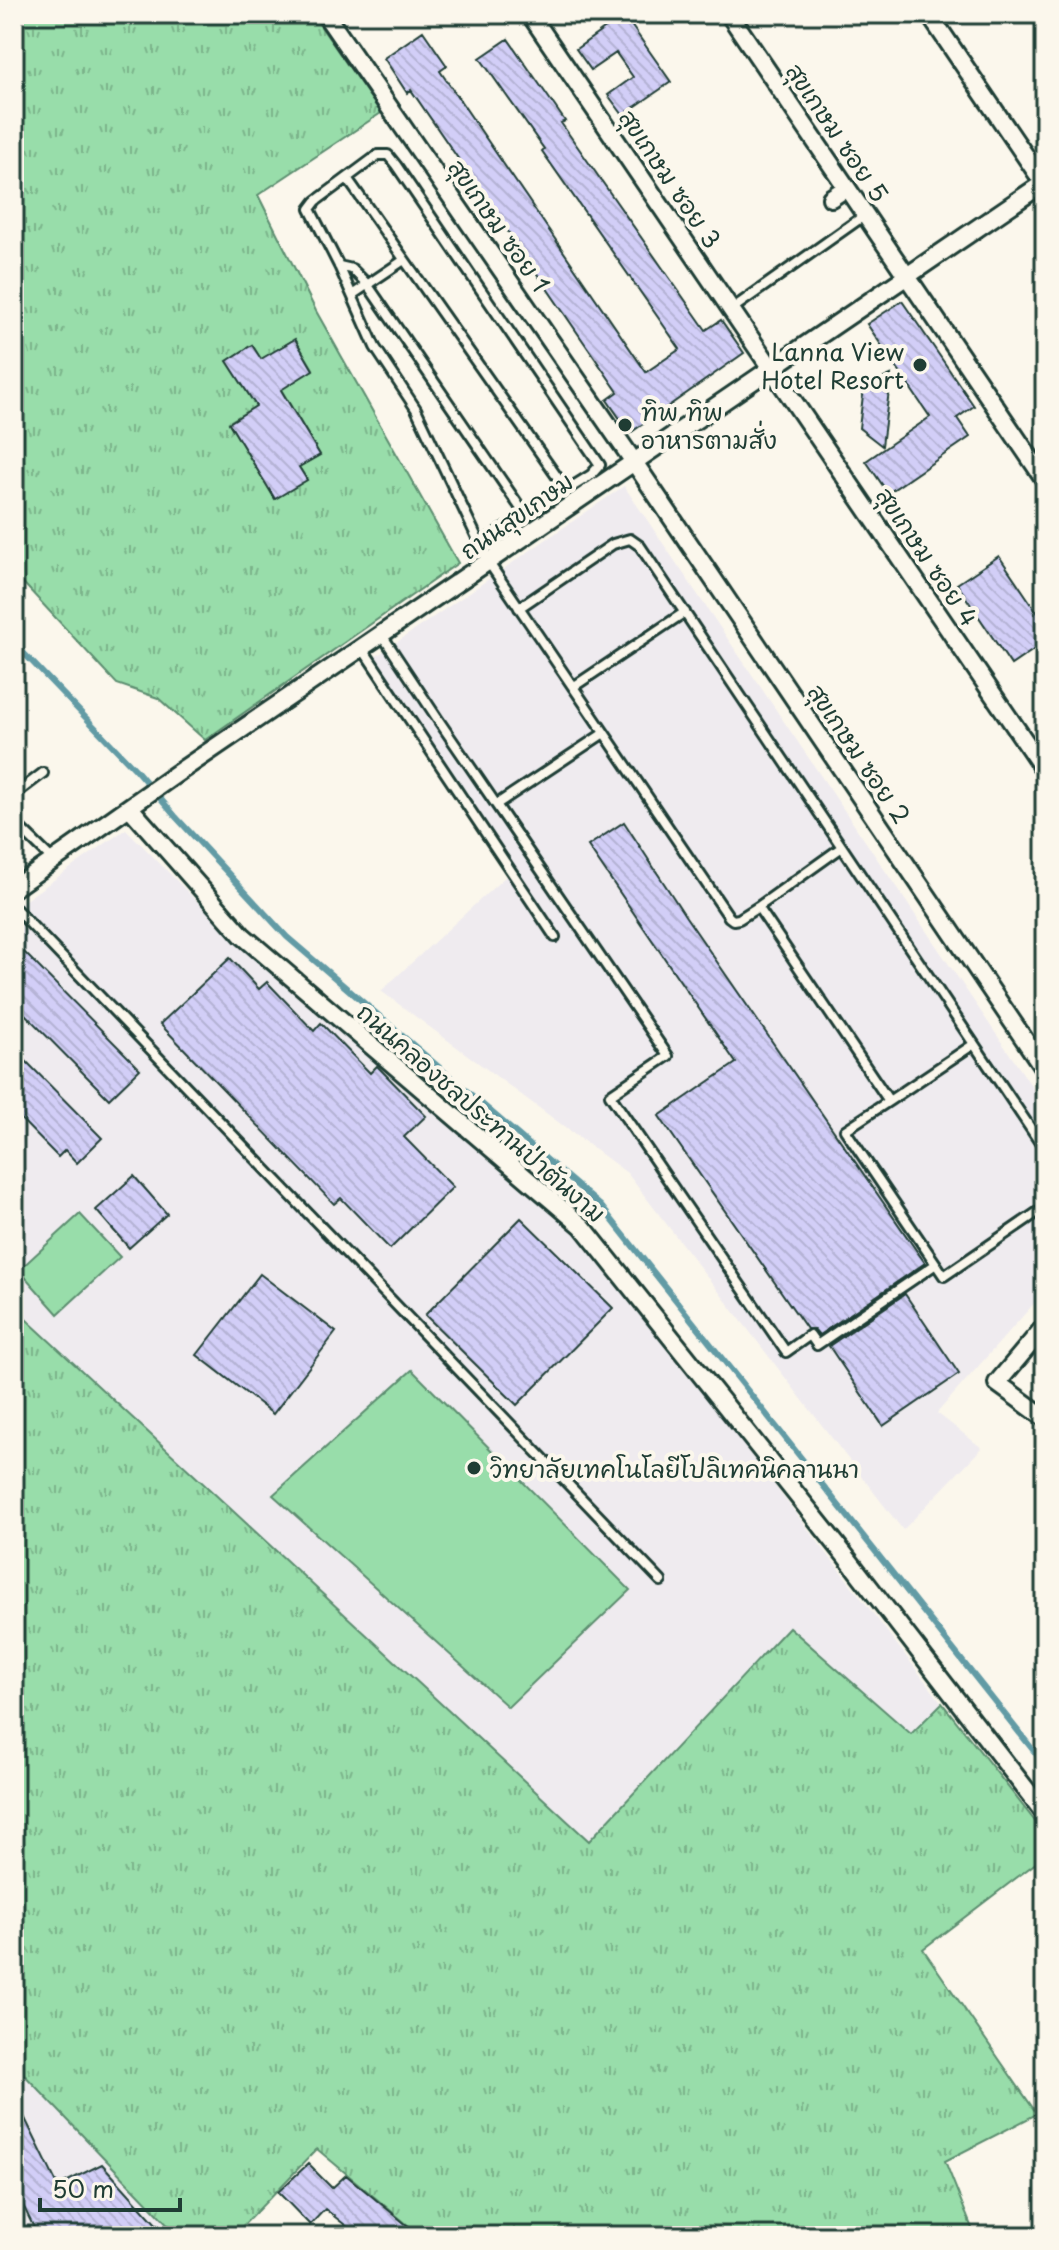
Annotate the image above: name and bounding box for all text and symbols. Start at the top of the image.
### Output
street label: สุขเกษม ซอย 5 [776,55,898,210]
street label: สุขเกษม ซอย 3 [609,101,731,256]
street label: สุขเกษม ซอย 1 [439,151,559,300]
place label: Lanna View Hotel Resort [761,333,904,397]
marker: Lanna View Hotel Resort [911,356,929,374]
place label: ทิพ ทิพ อาหารตามสั่ง [641,393,777,457]
marker: ทิพ ทิพ อาหารตามสั่ง [616,416,634,434]
street label: ถนนสุขเกษม [452,463,581,569]
street label: สุขเกษม ซอย 4 [866,479,988,634]
street label: สุขเกษม ซอย 2 [798,676,920,831]
street label: ถนนคลองชลประทานป่าตันงาม [350,994,614,1230]
place label: วิทยาลัยเทคโนโลยีโปลิเทคนิคลานนา [490,1450,859,1486]
marker: วิทยาลัยเทคโนโลยีโปลิเทคนิคลานนา [465,1459,483,1477]
scale bar [40,2162,180,2212]
text: 50 m [52,2170,114,2206]

